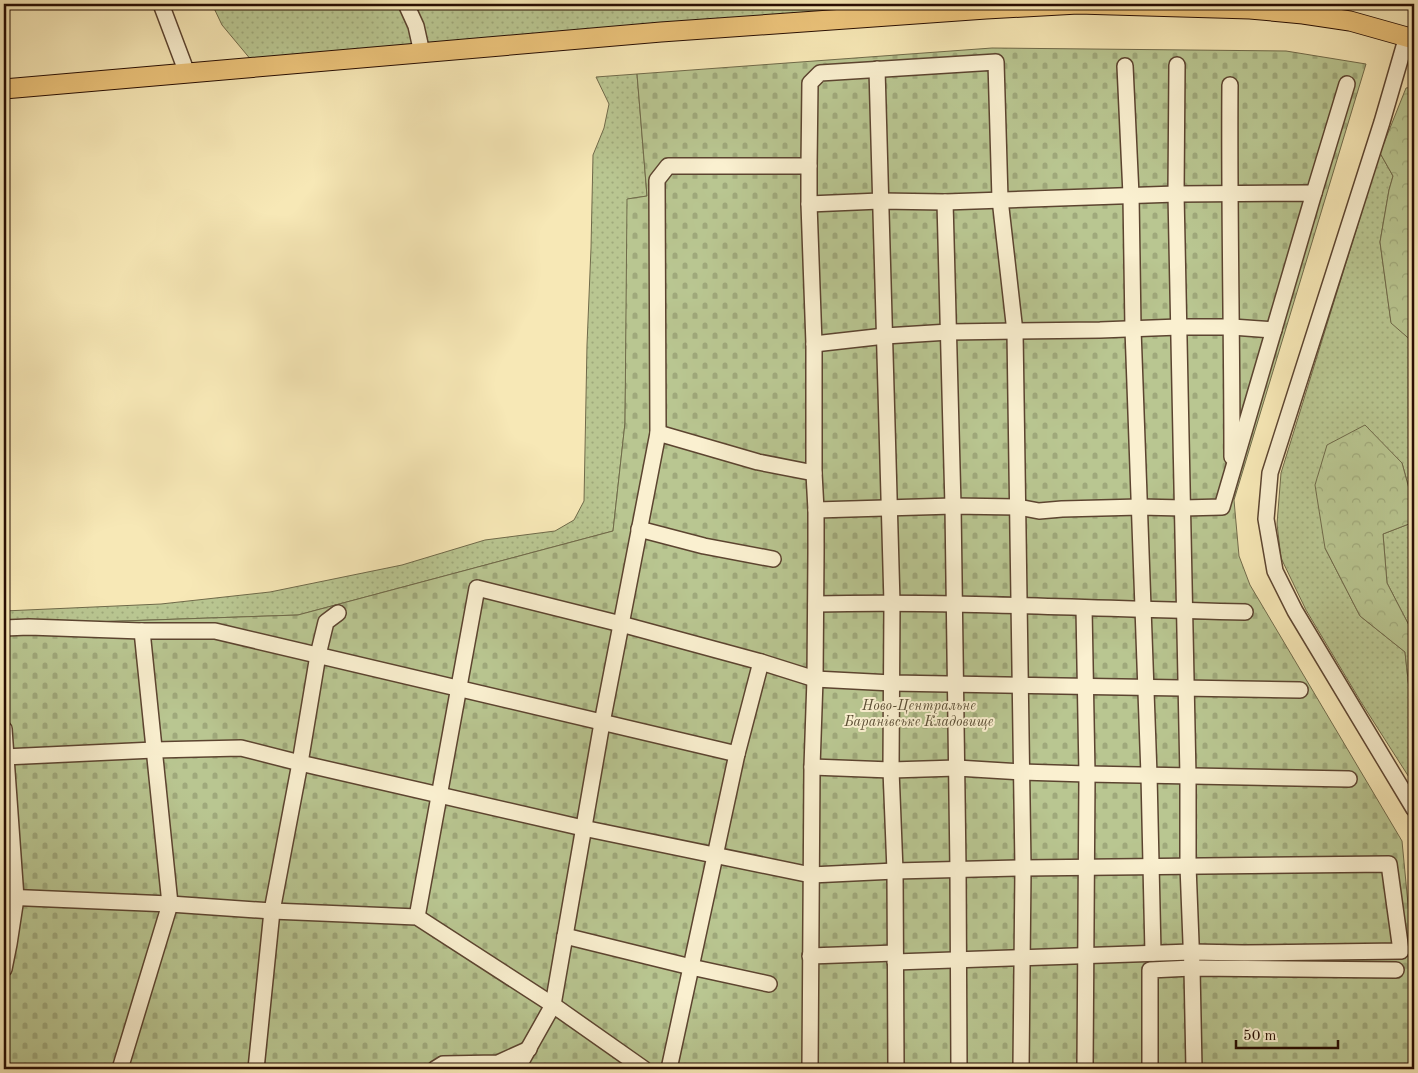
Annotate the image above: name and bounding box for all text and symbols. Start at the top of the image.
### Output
park label: Ново-Центральне Баранівське Кладовище [844,699,994,730]
scale bar [1236,1018,1338,1050]
text: 50 m [1243,1029,1277,1044]

